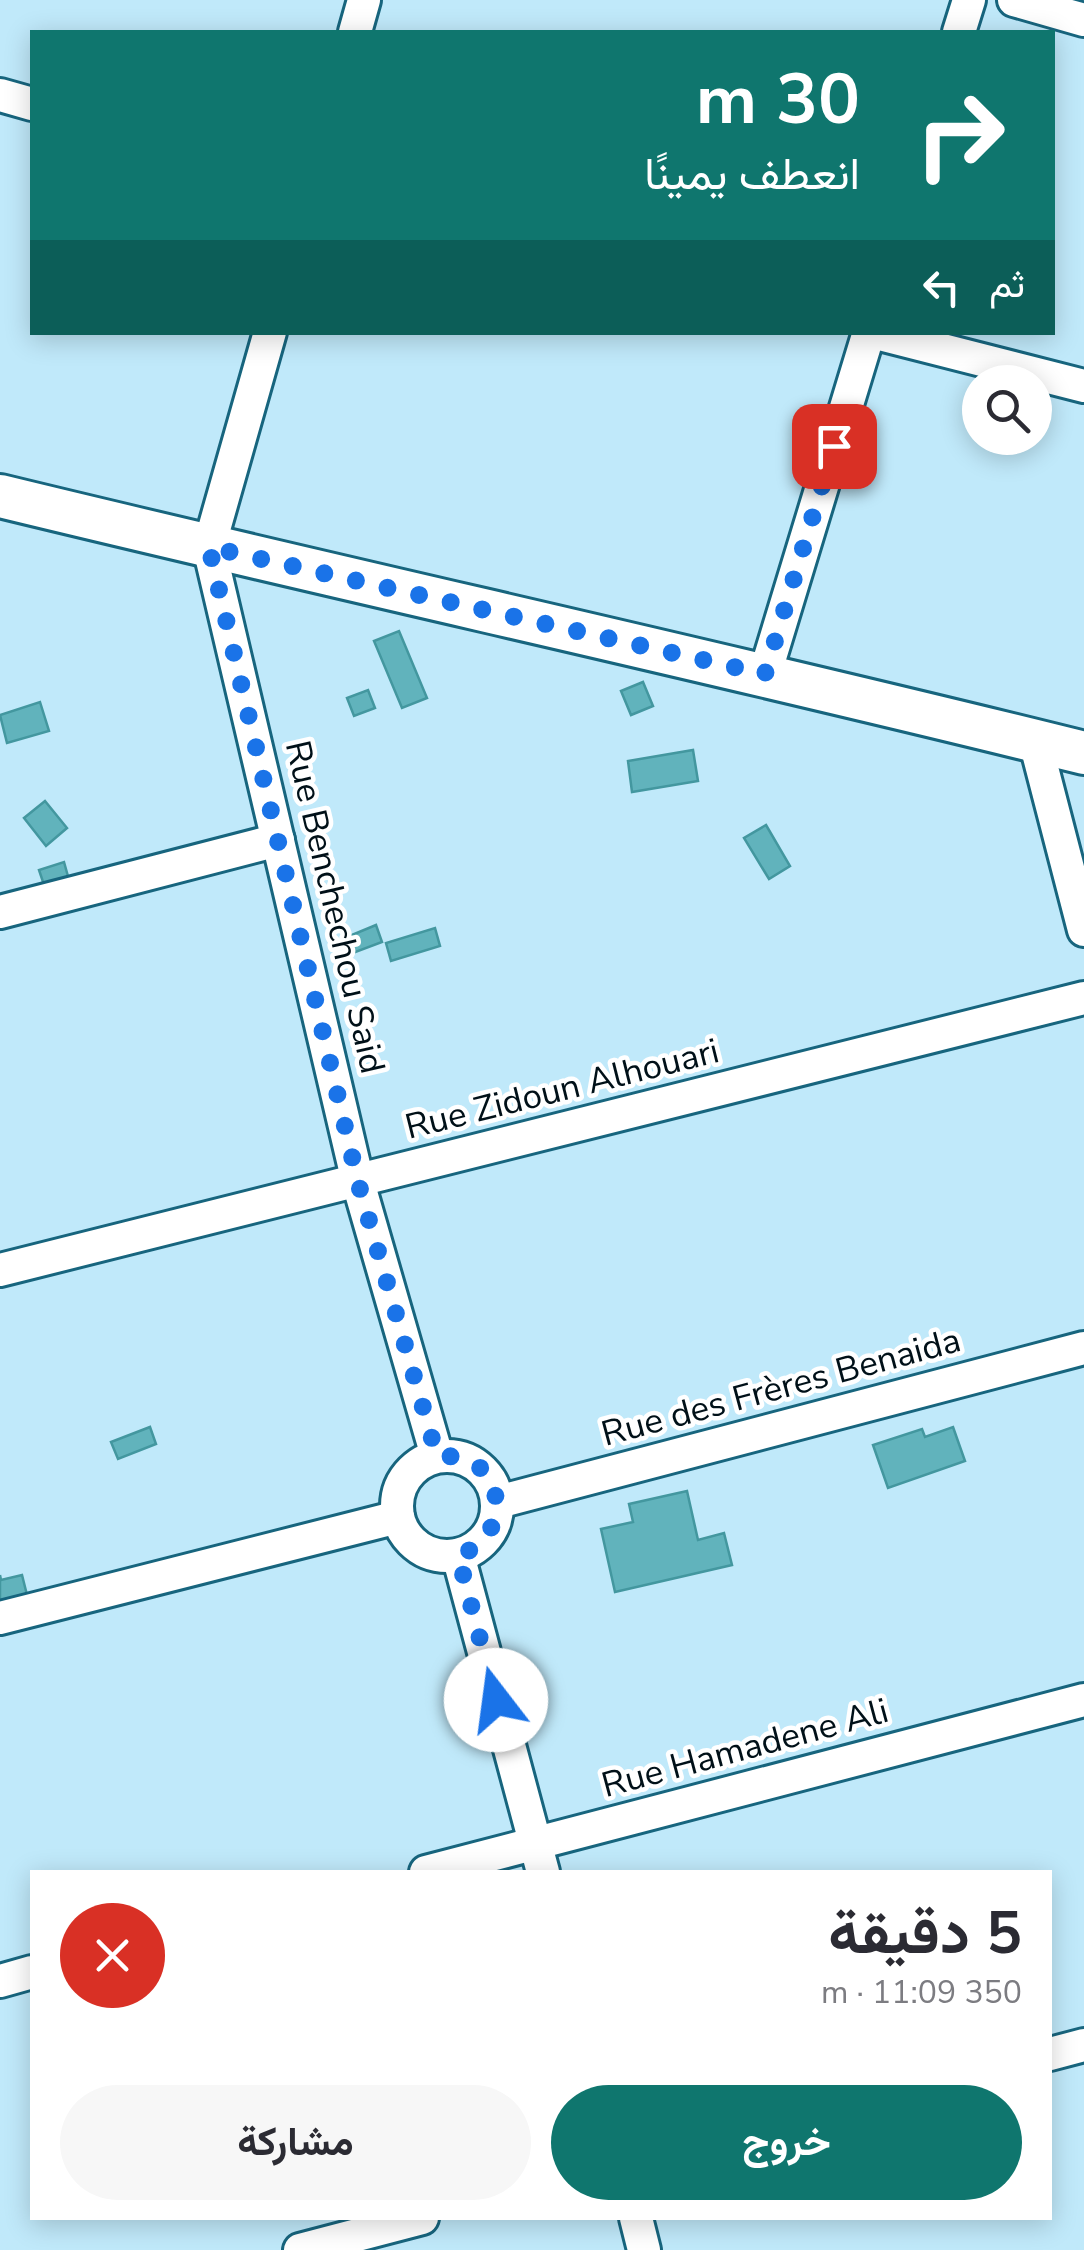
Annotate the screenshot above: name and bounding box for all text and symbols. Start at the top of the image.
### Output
text: 30 m [696,52,860,148]
icon: right [895,70,1025,200]
text: انعطف يمينًا [644,144,860,205]
text: ثم [989,259,1025,310]
icon: left [914,260,969,315]
map controls [962,365,1052,455]
button: search [962,365,1052,455]
pin [792,404,877,489]
icon: arrive [807,419,862,474]
street label: Rue Benchechou Said [274,736,396,1078]
street label: Rue Zidoun Alhouari [400,1027,724,1151]
street label: Rue des Frères Benaida [596,1316,966,1458]
position arrow [444,1648,548,1752]
street label: Rue Hamadene Ali [596,1687,894,1809]
text: 5 دقيقة [828,1892,1022,1974]
button: close [60,1903,165,2008]
text: 350 m · 11:09 [821,1971,1022,2014]
button: مشاركة [60,2085,531,2200]
button: خروج [551,2085,1022,2200]

